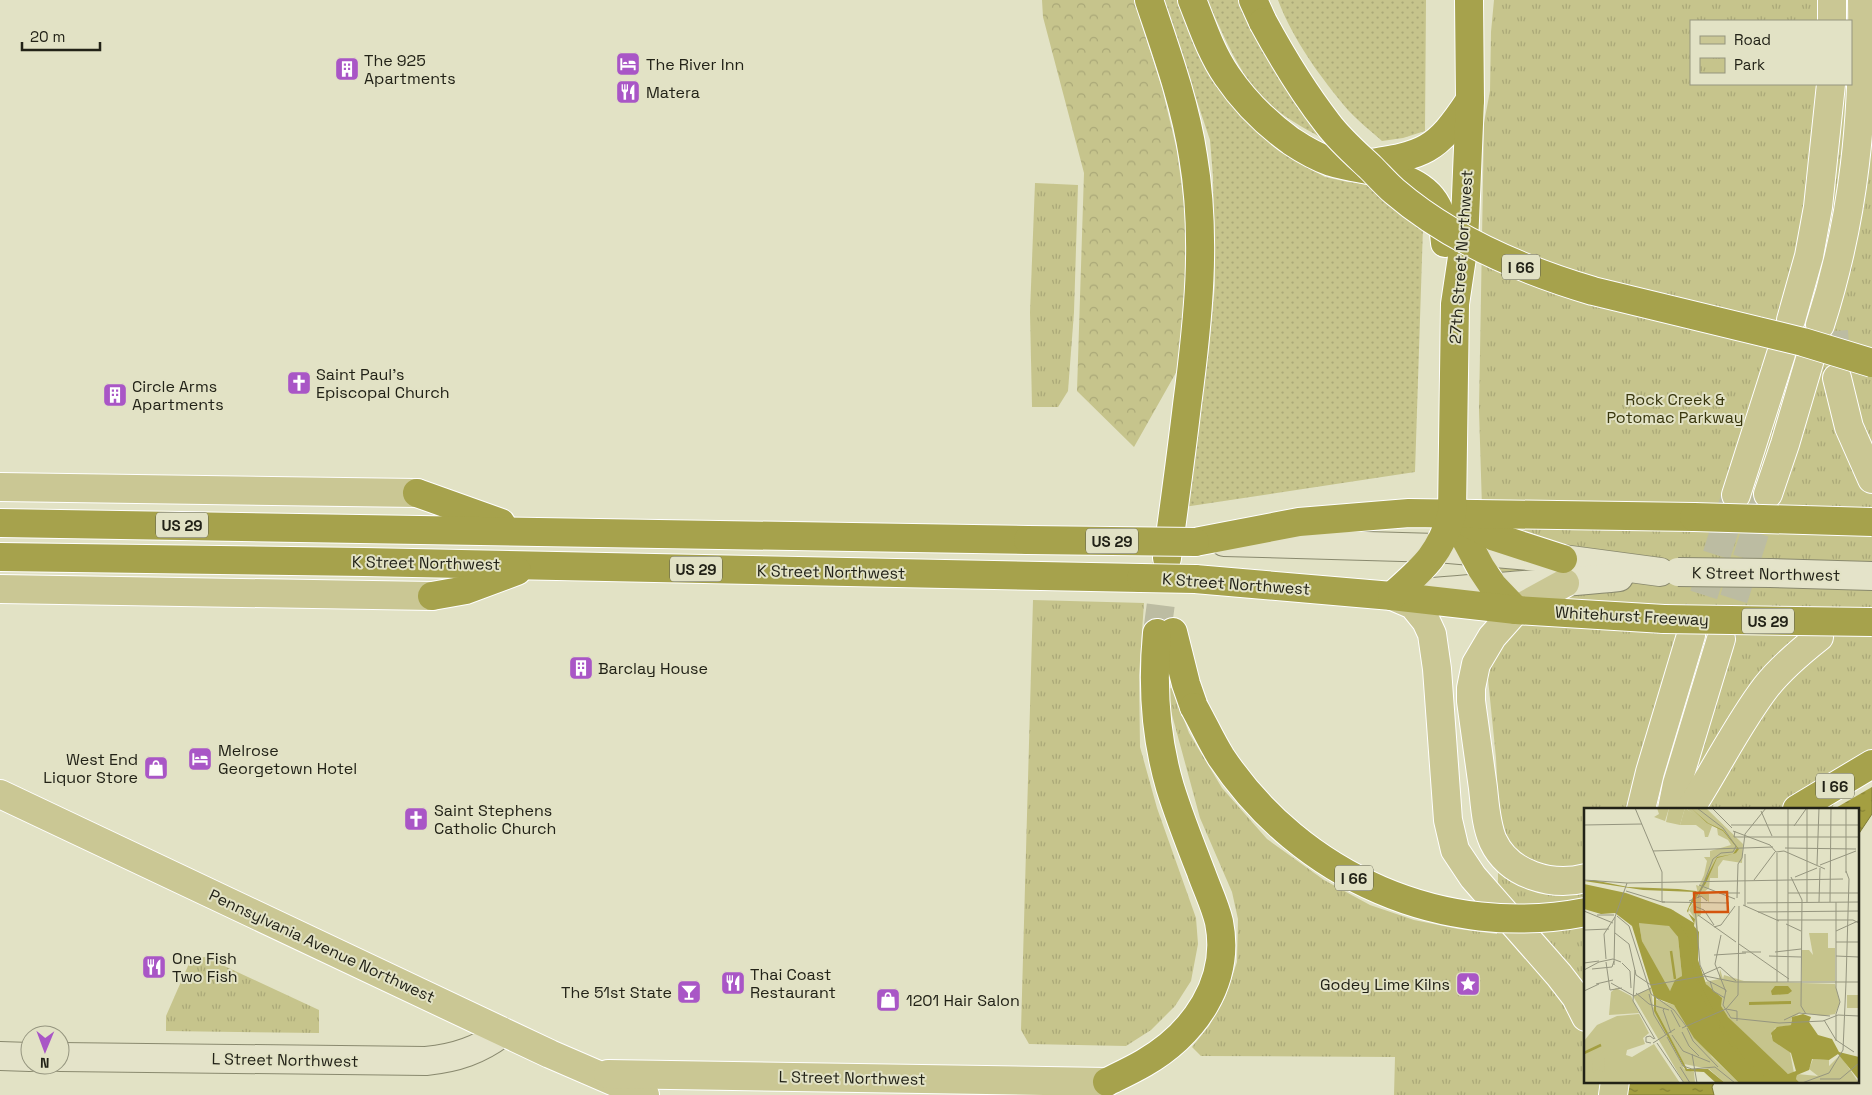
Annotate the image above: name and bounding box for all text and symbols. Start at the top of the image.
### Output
scale bar [22,20,100,52]
legend [1690,20,1852,85]
text: 20 m [30,27,65,46]
text: Road [1734,30,1771,49]
place label: The 925 Apartments [364,50,456,89]
hotel icon: The River Inn [615,51,641,77]
place label: The River Inn [646,54,744,75]
text: Park [1734,55,1765,74]
building icon: The 925 Apartments [334,56,360,82]
restaurant icon: Matera [615,79,641,105]
place label: Matera [646,82,700,103]
street label: 27th Street Northwest [1444,169,1478,345]
road number: I 66 [1502,254,1540,280]
place label: Saint Paul's Episcopal Church [316,364,450,403]
church icon: Saint Paul's Episcopal Church [286,370,312,396]
place label: Circle Arms Apartments [132,376,224,415]
building icon: Circle Arms Apartments [102,382,128,408]
park label: Rock Creek & Potomac Parkway [1606,389,1744,428]
road number: US 29 [156,512,208,538]
road number: US 29 [1086,528,1138,554]
street label: K Street Northwest [352,551,500,575]
road number: US 29 [670,556,722,582]
street label: K Street Northwest [757,560,905,584]
street label: K Street Northwest [1692,562,1840,586]
street label: K Street Northwest [1161,568,1311,600]
street label: Whitehurst Freeway [1555,601,1709,631]
road number: US 29 [1742,608,1794,634]
building icon: Barclay House [568,655,594,681]
place label: Barclay House [598,658,708,679]
place label: Melrose Georgetown Hotel [218,740,357,779]
hotel icon: Melrose Georgetown Hotel [187,746,213,772]
place label: West End Liquor Store [43,749,138,788]
shop icon: West End Liquor Store [143,755,169,781]
road number: I 66 [1816,774,1854,798]
place label: Saint Stephens Catholic Church [434,800,556,839]
church icon: Saint Stephens Catholic Church [403,806,429,832]
inset map [1584,808,1860,1082]
road number: I 66 [1335,866,1373,890]
street label: Pennsylvania Avenue Northwest [206,884,438,1008]
place label: One Fish Two Fish [172,948,238,987]
restaurant icon: One Fish Two Fish [141,954,167,980]
place label: Thai Coast Restaurant [750,964,836,1003]
restaurant icon: Thai Coast Restaurant [720,970,746,996]
place icon: Godey Lime Kilns [1455,971,1481,997]
place label: Godey Lime Kilns [1320,974,1450,995]
bar icon: The 51st State [676,979,702,1005]
place label: The 51st State [561,982,672,1003]
shop icon: 1201 Hair Salon [875,987,901,1013]
place label: 1201 Hair Salon [906,990,1020,1011]
north arrow [20,1025,70,1075]
street label: L Street Northwest [211,1048,359,1072]
text: N [40,1054,50,1072]
street label: L Street Northwest [778,1066,926,1090]

